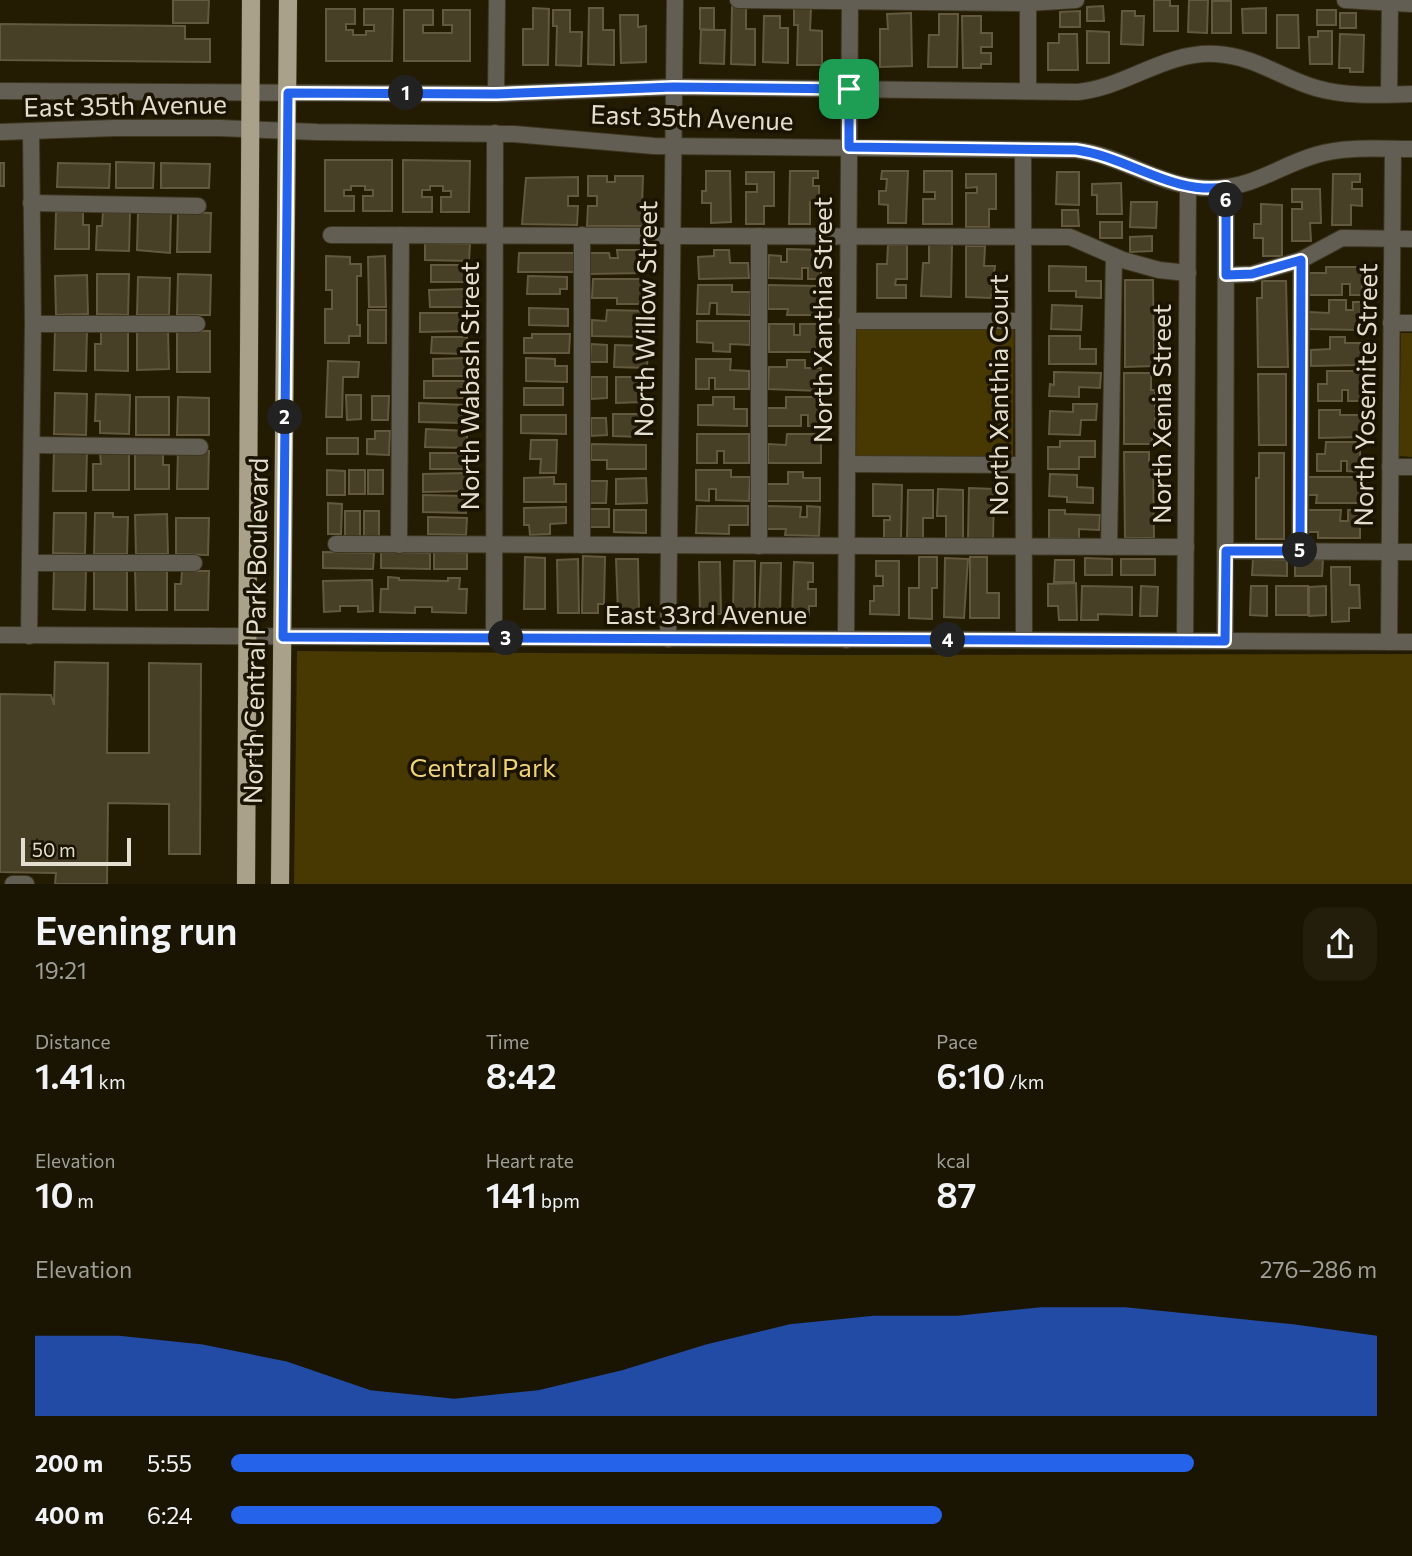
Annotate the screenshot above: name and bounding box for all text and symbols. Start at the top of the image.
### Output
pin [819,59,879,119]
icon: arrive [830,70,868,108]
pin: 1 [388,76,424,110]
text: 1 [401,81,410,104]
street label: East 35th Avenue [23,87,227,122]
street label: East 35th Avenue [590,97,794,136]
pin: 6 [1208,182,1244,218]
text: 6 [1220,188,1231,211]
street label: North Xanthia Street [806,197,837,443]
street label: North Willow Street [627,200,662,438]
street label: North Wabash Street [453,262,484,510]
street label: North Yosemite Street [1347,263,1382,527]
street label: North Xanthia Court [982,274,1013,516]
street label: North Xenia Street [1145,304,1176,524]
pin: 2 [268,400,302,434]
text: 2 [279,405,290,428]
street label: North Central Park Boulevard [236,458,273,804]
pin: 5 [1282,532,1318,568]
text: 5 [1294,538,1305,561]
street label: East 33rd Avenue [605,598,807,629]
pin: 3 [489,620,524,656]
pin: 4 [930,622,965,658]
text: 3 [500,626,511,649]
text: 4 [942,628,953,651]
park label: Central Park [410,751,556,782]
scale bar [21,835,131,867]
text: 50 m [32,838,76,861]
text: Evening run [35,906,238,953]
button: share [1303,907,1377,981]
text: 19:21 [35,956,87,984]
text: Distance [35,1030,111,1053]
text: Time [486,1030,529,1053]
text: Pace [936,1030,978,1053]
text: 1.41 [35,1053,95,1096]
text: 8:42 [486,1053,557,1096]
text: 6:10 [936,1053,1005,1096]
text: km [95,1070,125,1093]
text: /km [1005,1070,1044,1093]
text: Elevation [35,1149,115,1172]
text: Heart rate [486,1149,574,1172]
text: kcal [936,1149,970,1172]
text: 10 [35,1172,74,1215]
text: 141 [486,1172,537,1215]
text: 87 [936,1172,977,1215]
text: m [74,1189,94,1212]
text: bpm [537,1189,580,1212]
text: Elevation [35,1255,132,1283]
text: 276–286 m [1260,1255,1377,1283]
text: 200 m [35,1449,103,1477]
text: 5:55 [147,1449,192,1477]
text: 400 m [35,1501,104,1529]
text: 6:24 [147,1501,193,1529]

